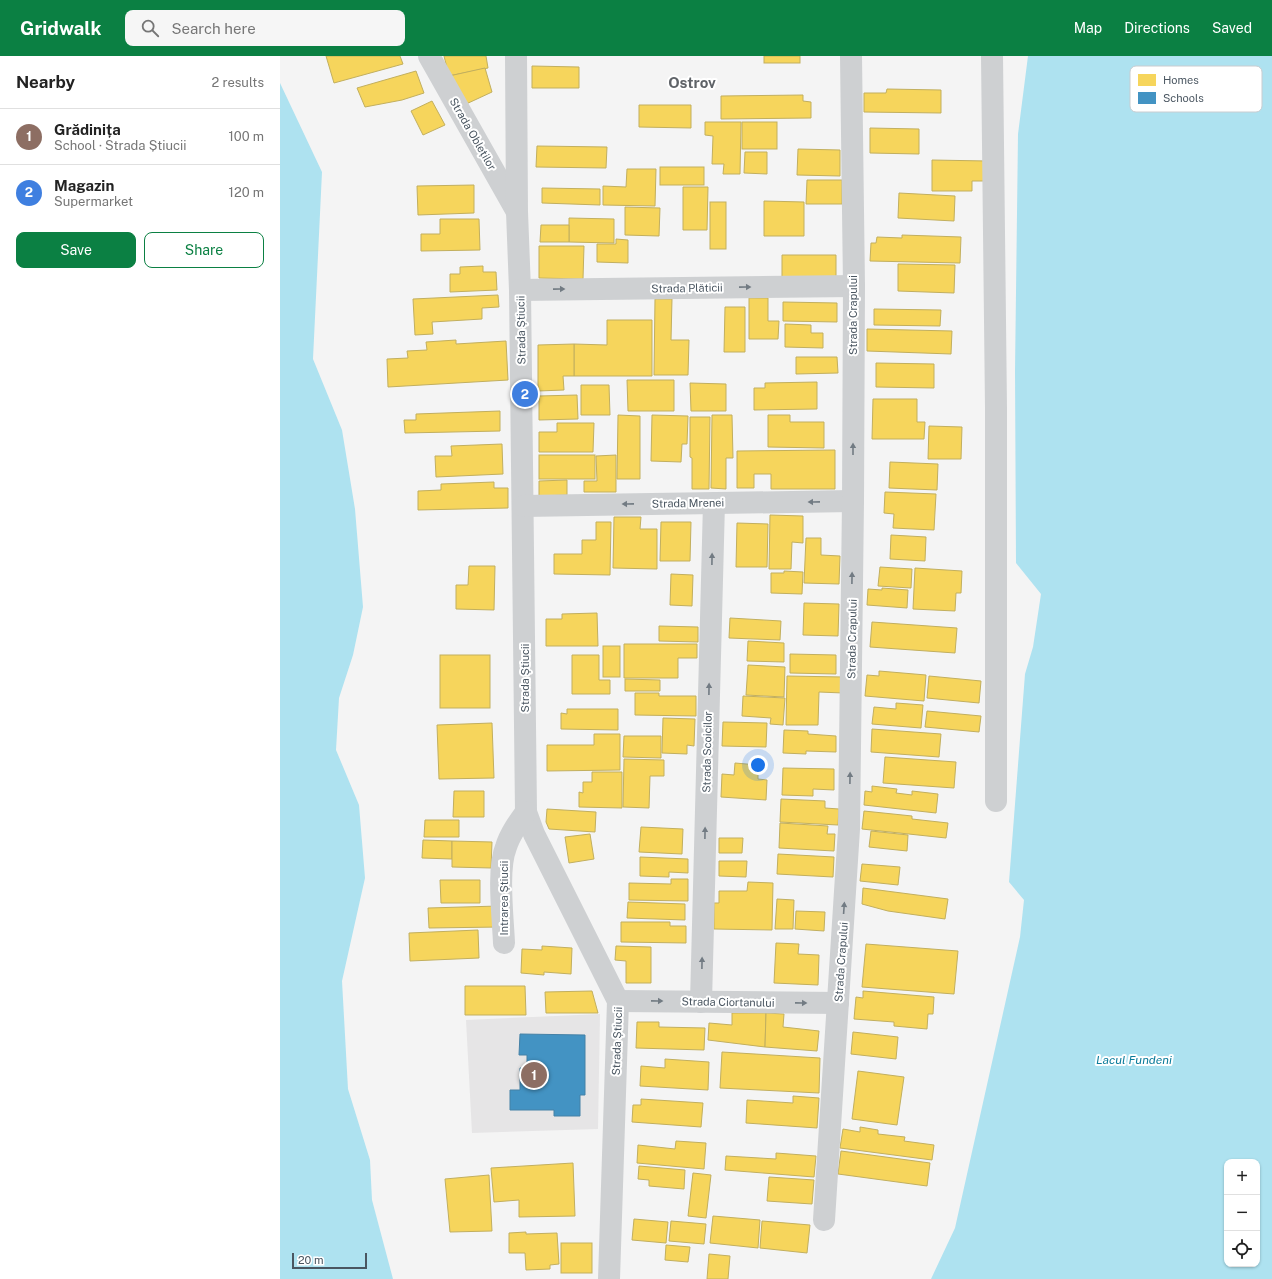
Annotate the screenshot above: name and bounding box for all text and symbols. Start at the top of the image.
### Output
search box [125,10,405,46]
text: Gridwalk [20,17,101,39]
icon: search [139,17,161,39]
text: Search here [171,20,256,37]
text: Map [1074,20,1102,36]
text: Directions [1124,20,1190,36]
text: Saved [1212,20,1252,36]
legend [1130,66,1262,112]
text: Nearby [16,72,75,92]
district label: Ostrov [668,74,716,91]
text: Homes [1163,74,1199,86]
text: 2 results [212,75,264,90]
text: Schools [1163,92,1204,104]
street label: Strada Obleților [448,96,498,172]
text: Grădinița [54,121,121,138]
text: 1 [26,129,32,144]
text: 100 m [228,129,264,144]
text: School · Strada Știucii [54,138,186,153]
text: Magazin [54,177,114,194]
text: 2 [25,185,33,200]
text: 120 m [229,185,264,200]
text: Supermarket [54,194,133,209]
button: Save [16,232,136,268]
button: Share [144,232,264,268]
street label: Strada Crapului [847,275,859,355]
street label: Strada Plăticii [651,281,723,295]
one-way arrow [739,284,752,290]
one-way arrow [553,286,566,292]
street label: Strada Știucii [514,295,528,365]
pin: 2 [512,379,538,409]
one-way arrow [850,442,856,455]
street label: Strada Mrenei [652,496,724,510]
one-way arrow [807,499,820,505]
one-way arrow [621,501,634,507]
one-way arrow [709,552,715,565]
one-way arrow [849,571,855,584]
street label: Strada Crapului [845,599,859,679]
street label: Strada Știucii [519,644,531,712]
one-way arrow [706,682,712,695]
street label: Strada Scoicilor [700,711,714,793]
your location [748,755,768,775]
one-way arrow [847,771,853,784]
one-way arrow [702,826,708,839]
street label: Intrarea Știucii [498,861,510,935]
one-way arrow [841,902,848,914]
street label: Strada Crapului [832,922,850,1002]
one-way arrow [699,956,705,969]
street label: Strada Ciortanului [681,995,775,1009]
one-way arrow [651,998,664,1004]
one-way arrow [795,1000,808,1006]
street label: Strada Știucii [610,1006,624,1076]
water label: Lacul Fundeni [1096,1053,1172,1067]
pin: 1 [521,1060,547,1090]
map controls [1224,1159,1260,1267]
button: + [1224,1159,1260,1195]
button: − [1224,1195,1260,1231]
button: locate [1224,1231,1260,1267]
scale bar [292,1251,367,1270]
text: 20 m [298,1254,323,1266]

